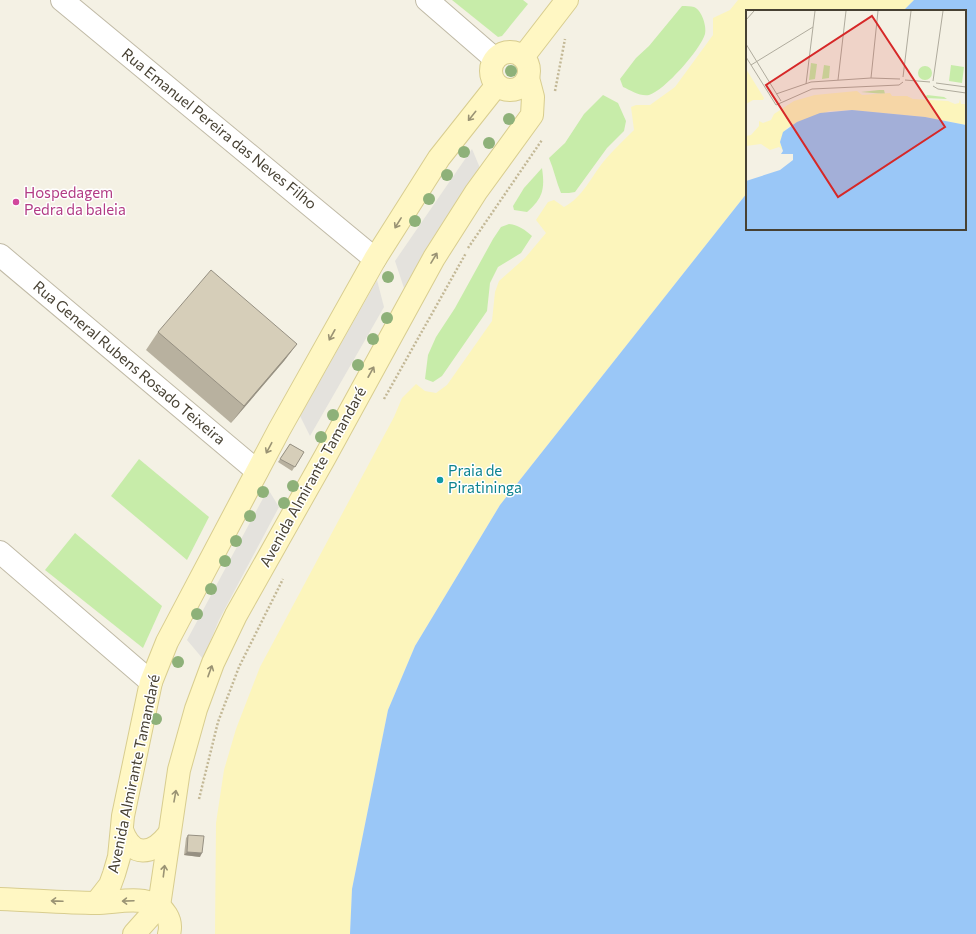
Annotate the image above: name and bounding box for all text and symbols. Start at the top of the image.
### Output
inset map [746,10,966,230]
street label: Rua Emanuel Pereira das Neves Filho [118,44,321,213]
one-way arrow [468,111,476,122]
place label: Hospedagem Pedra da baleia [24,183,126,218]
marker: Hospedagem Pedra da baleia [11,197,21,207]
one-way arrow [394,217,402,228]
one-way arrow [430,252,438,264]
street label: Rua General Rubens Rosado Teixeira [30,277,229,448]
one-way arrow [328,329,336,341]
one-way arrow [368,367,376,379]
street label: Avenida Almirante Tamandaré [255,383,369,570]
one-way arrow [265,442,272,454]
place label: Praia de Piratininga [448,461,522,496]
marker: Praia de Piratininga [435,475,445,485]
one-way arrow [206,666,214,678]
street label: Avenida Almirante Tamandaré [103,673,163,875]
one-way arrow [171,790,179,803]
one-way arrow [160,864,168,877]
one-way arrow [51,897,64,905]
one-way arrow [122,898,135,905]

